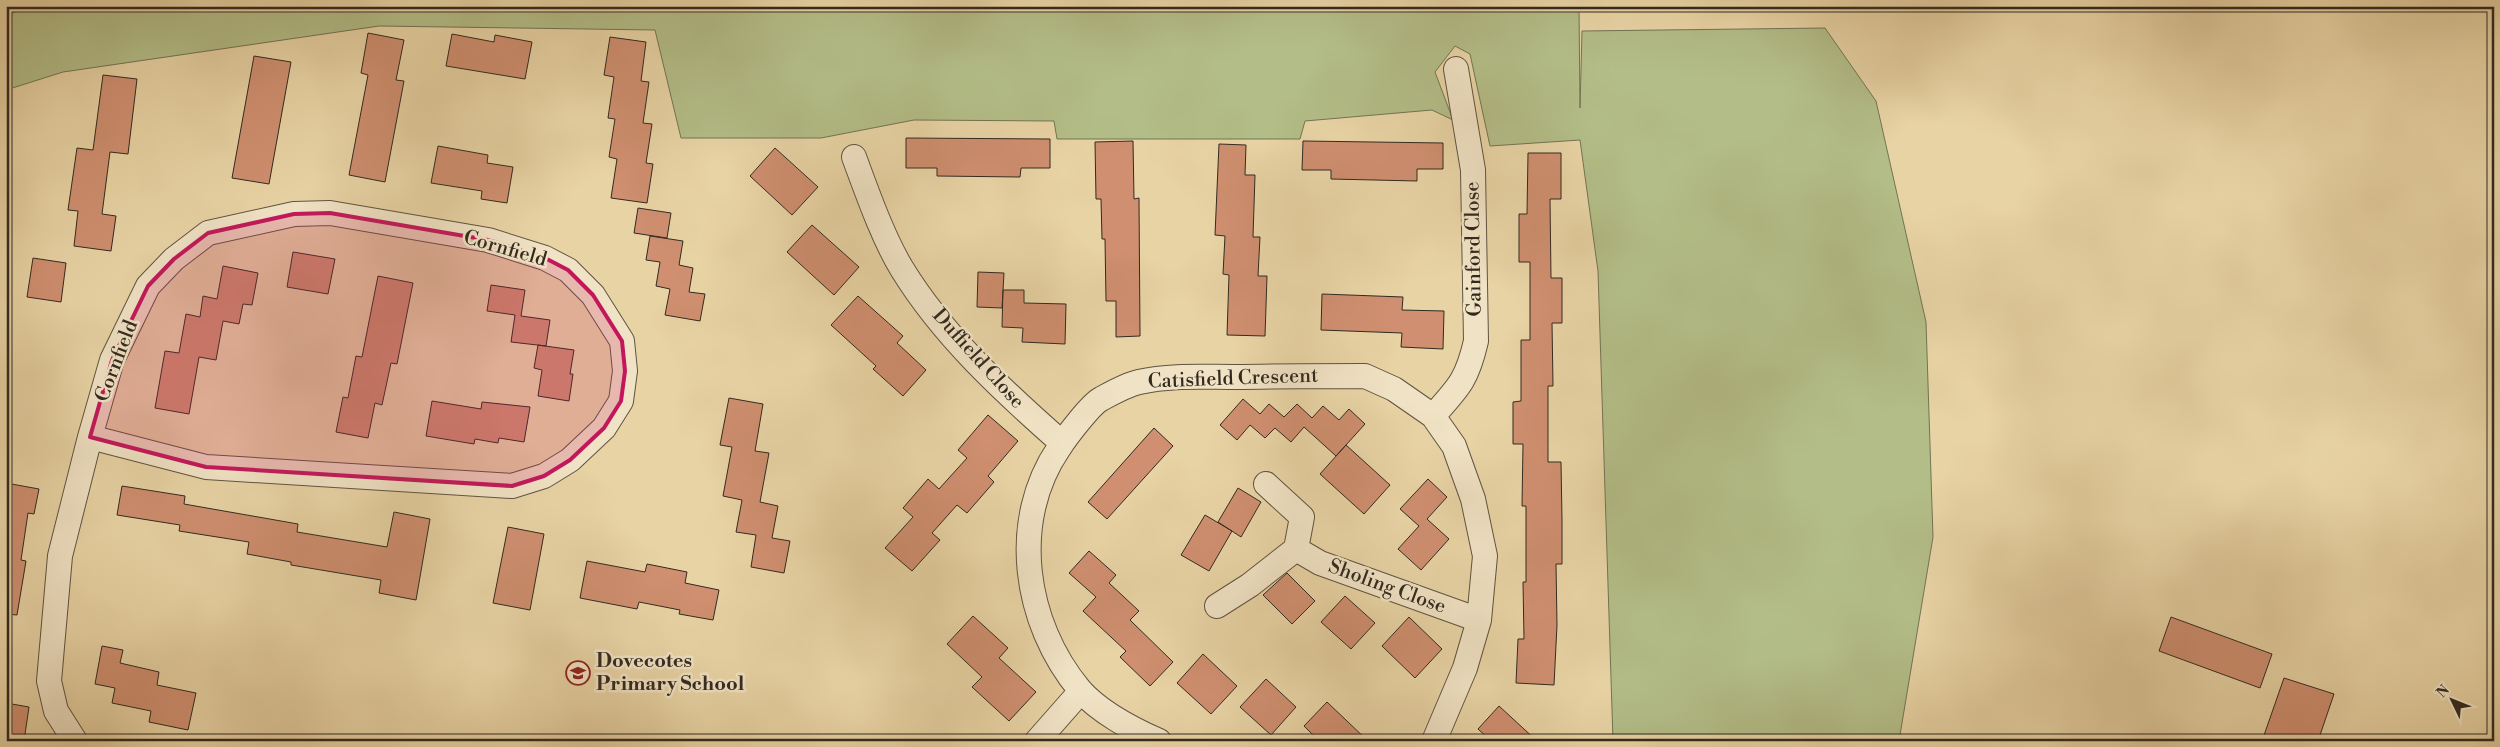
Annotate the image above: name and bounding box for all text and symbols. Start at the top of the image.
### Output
street label: Gainford Close [1460,181,1488,317]
street label: Cornfield [460,225,550,273]
street label: Duffield Close [927,304,1029,414]
street label: Cornfield [90,316,144,405]
street label: Catisfield Crescent [1147,364,1319,394]
street label: Sholing Close [1325,554,1449,620]
place label: Dovecotes Primary School [596,649,745,697]
school or university icon: Dovecotes Primary School [565,660,591,686]
north arrow [2428,674,2478,724]
text: N [2433,682,2454,702]

